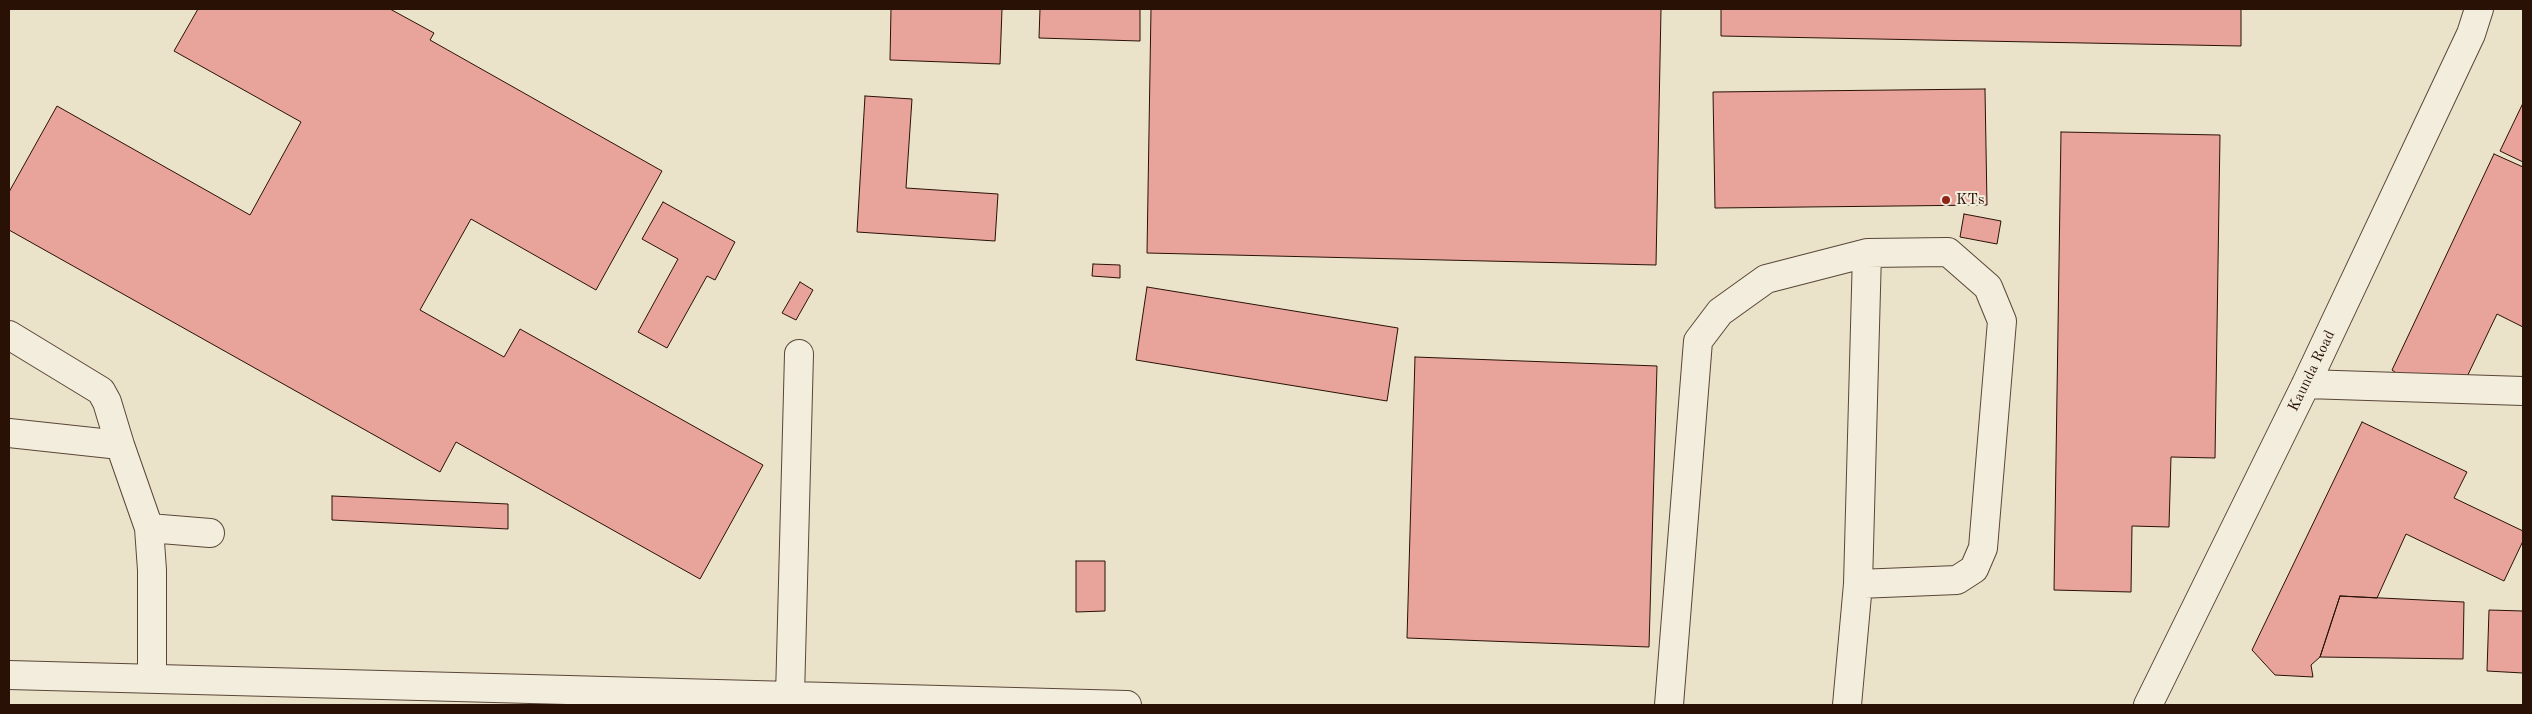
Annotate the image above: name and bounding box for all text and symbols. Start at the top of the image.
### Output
place label: KTs [1956,191,1985,209]
marker: KTs [1940,194,1952,206]
street label: Kaunda Road [2285,328,2339,414]

